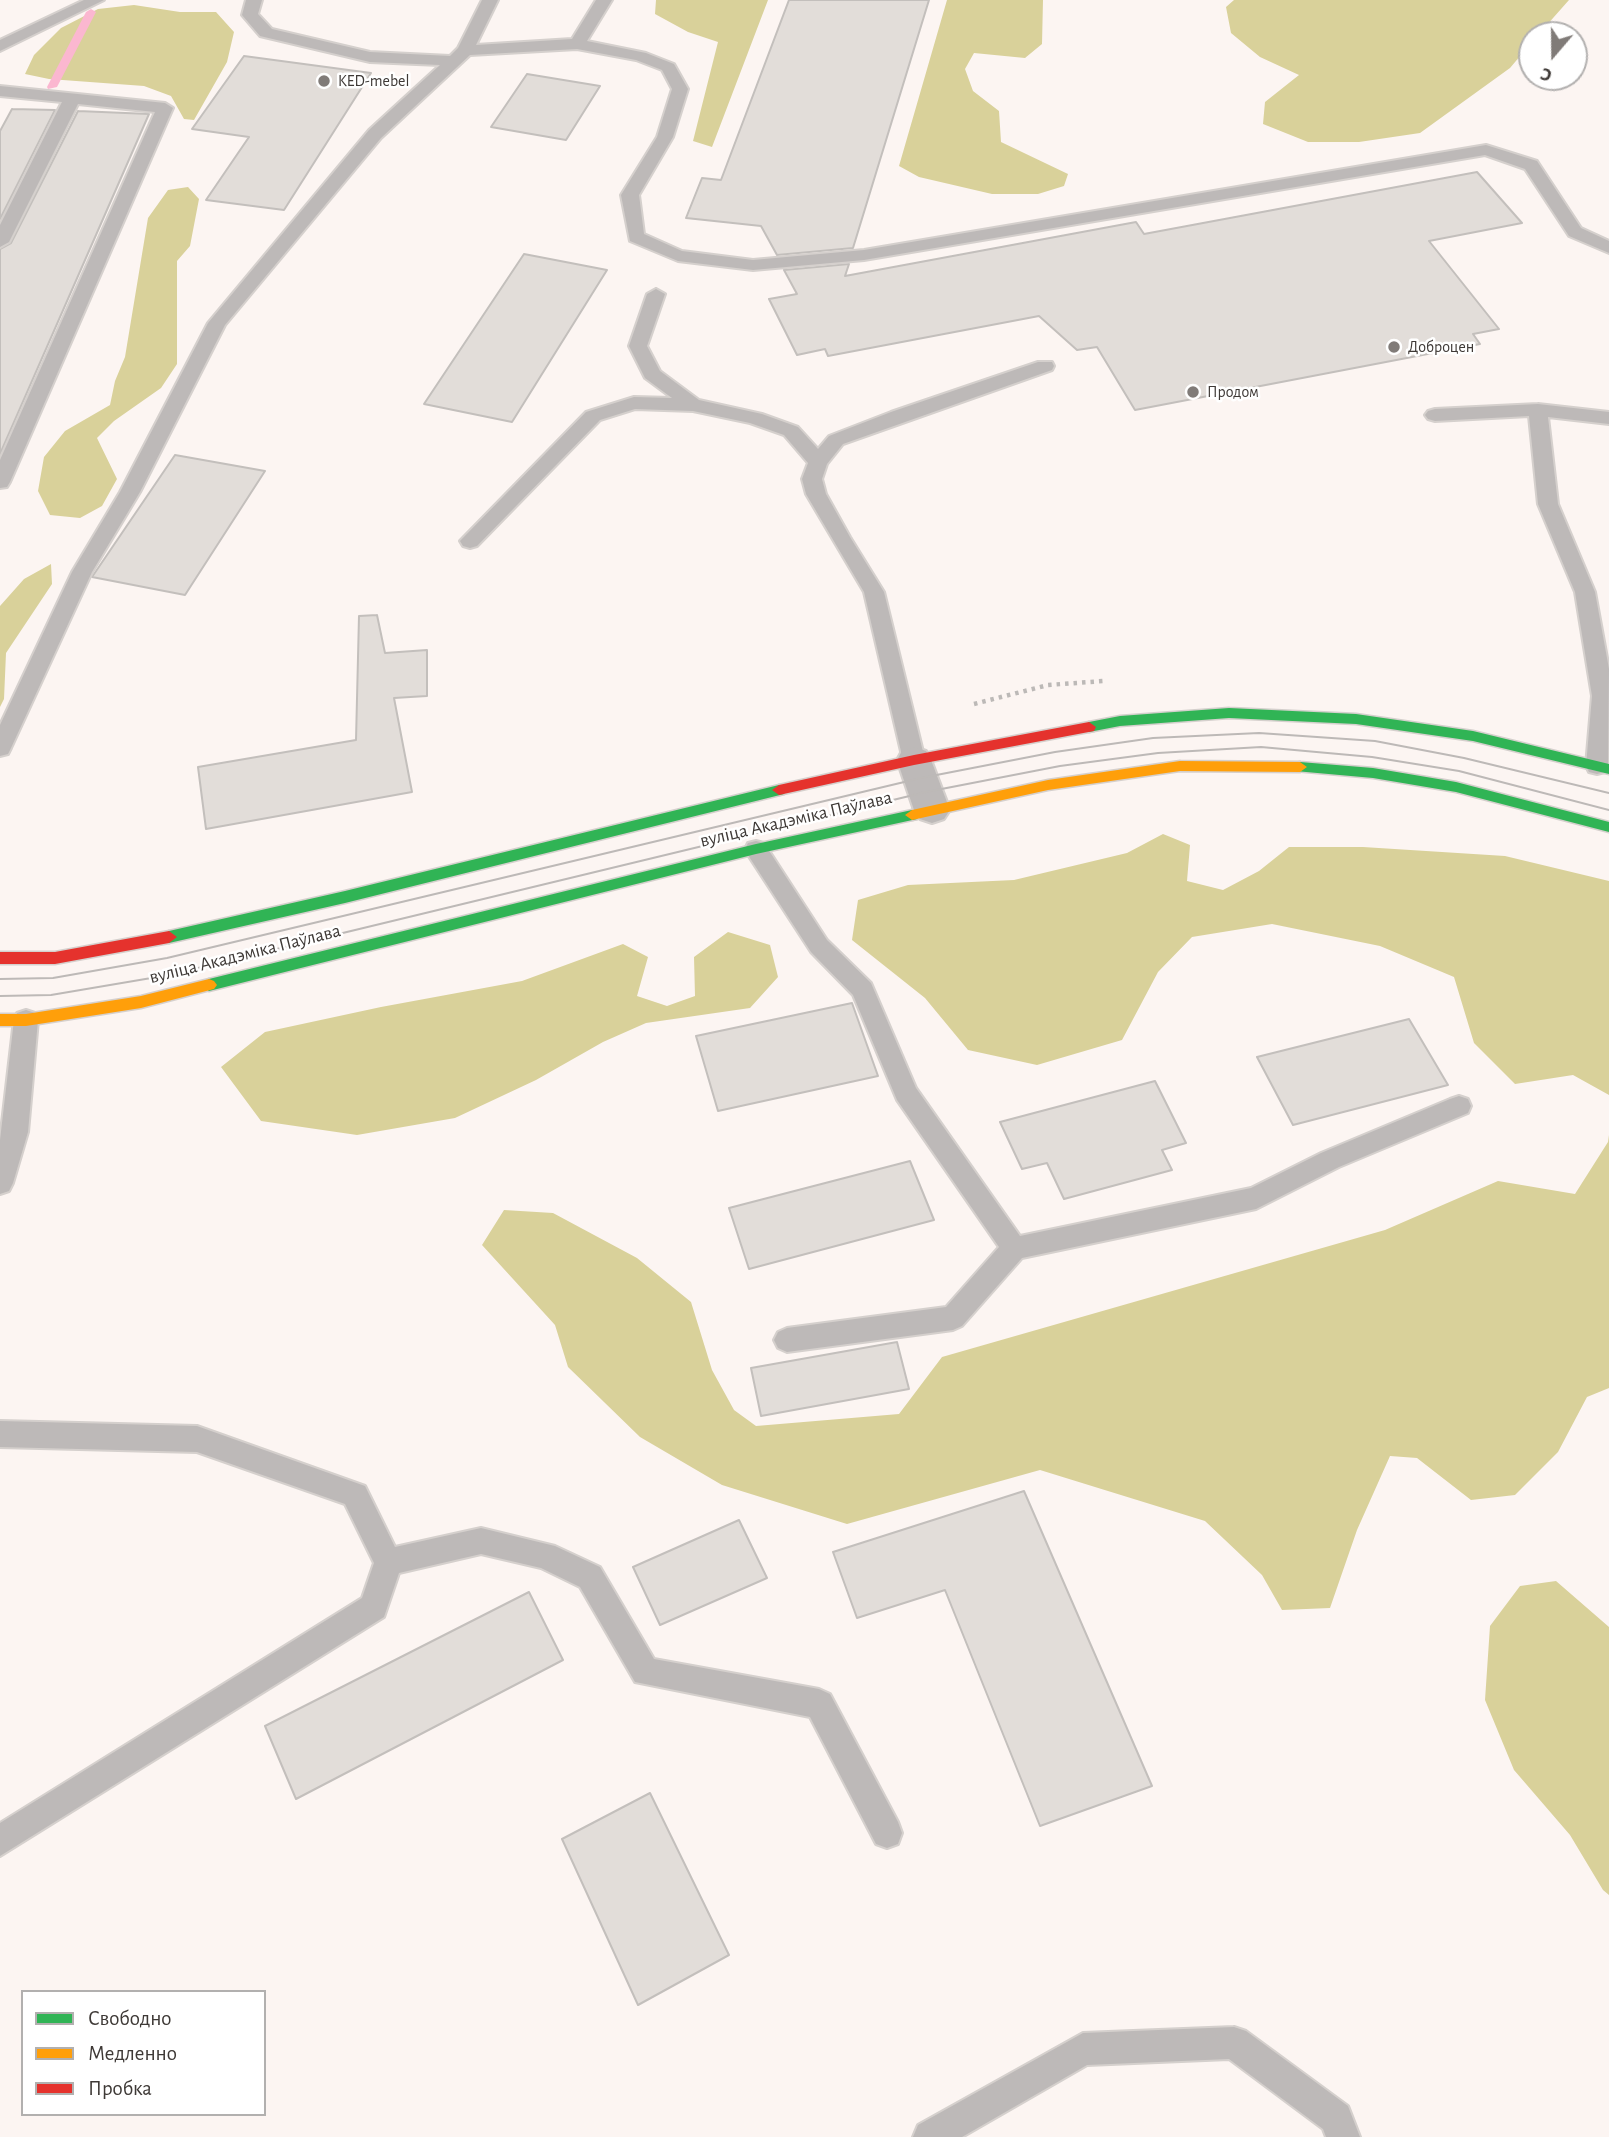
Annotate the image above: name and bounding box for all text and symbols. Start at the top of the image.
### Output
north arrow [1518,21,1588,91]
text: С [1538,64,1555,85]
place label: KED-mebel [338,71,409,91]
marker: KED-mebel [316,73,332,89]
place label: Доброцен [1408,337,1474,357]
marker: Доброцен [1386,339,1402,355]
place label: Продом [1207,382,1259,402]
marker: Продом [1185,384,1201,400]
street label: вуліца Акадэміка Паўлава [698,786,894,852]
street label: вуліца Акадэміка Паўлава [147,919,343,989]
legend [21,1990,266,2116]
text: Свободно [88,2008,172,2029]
text: Медленно [88,2043,177,2064]
text: Пробка [88,2078,152,2099]

